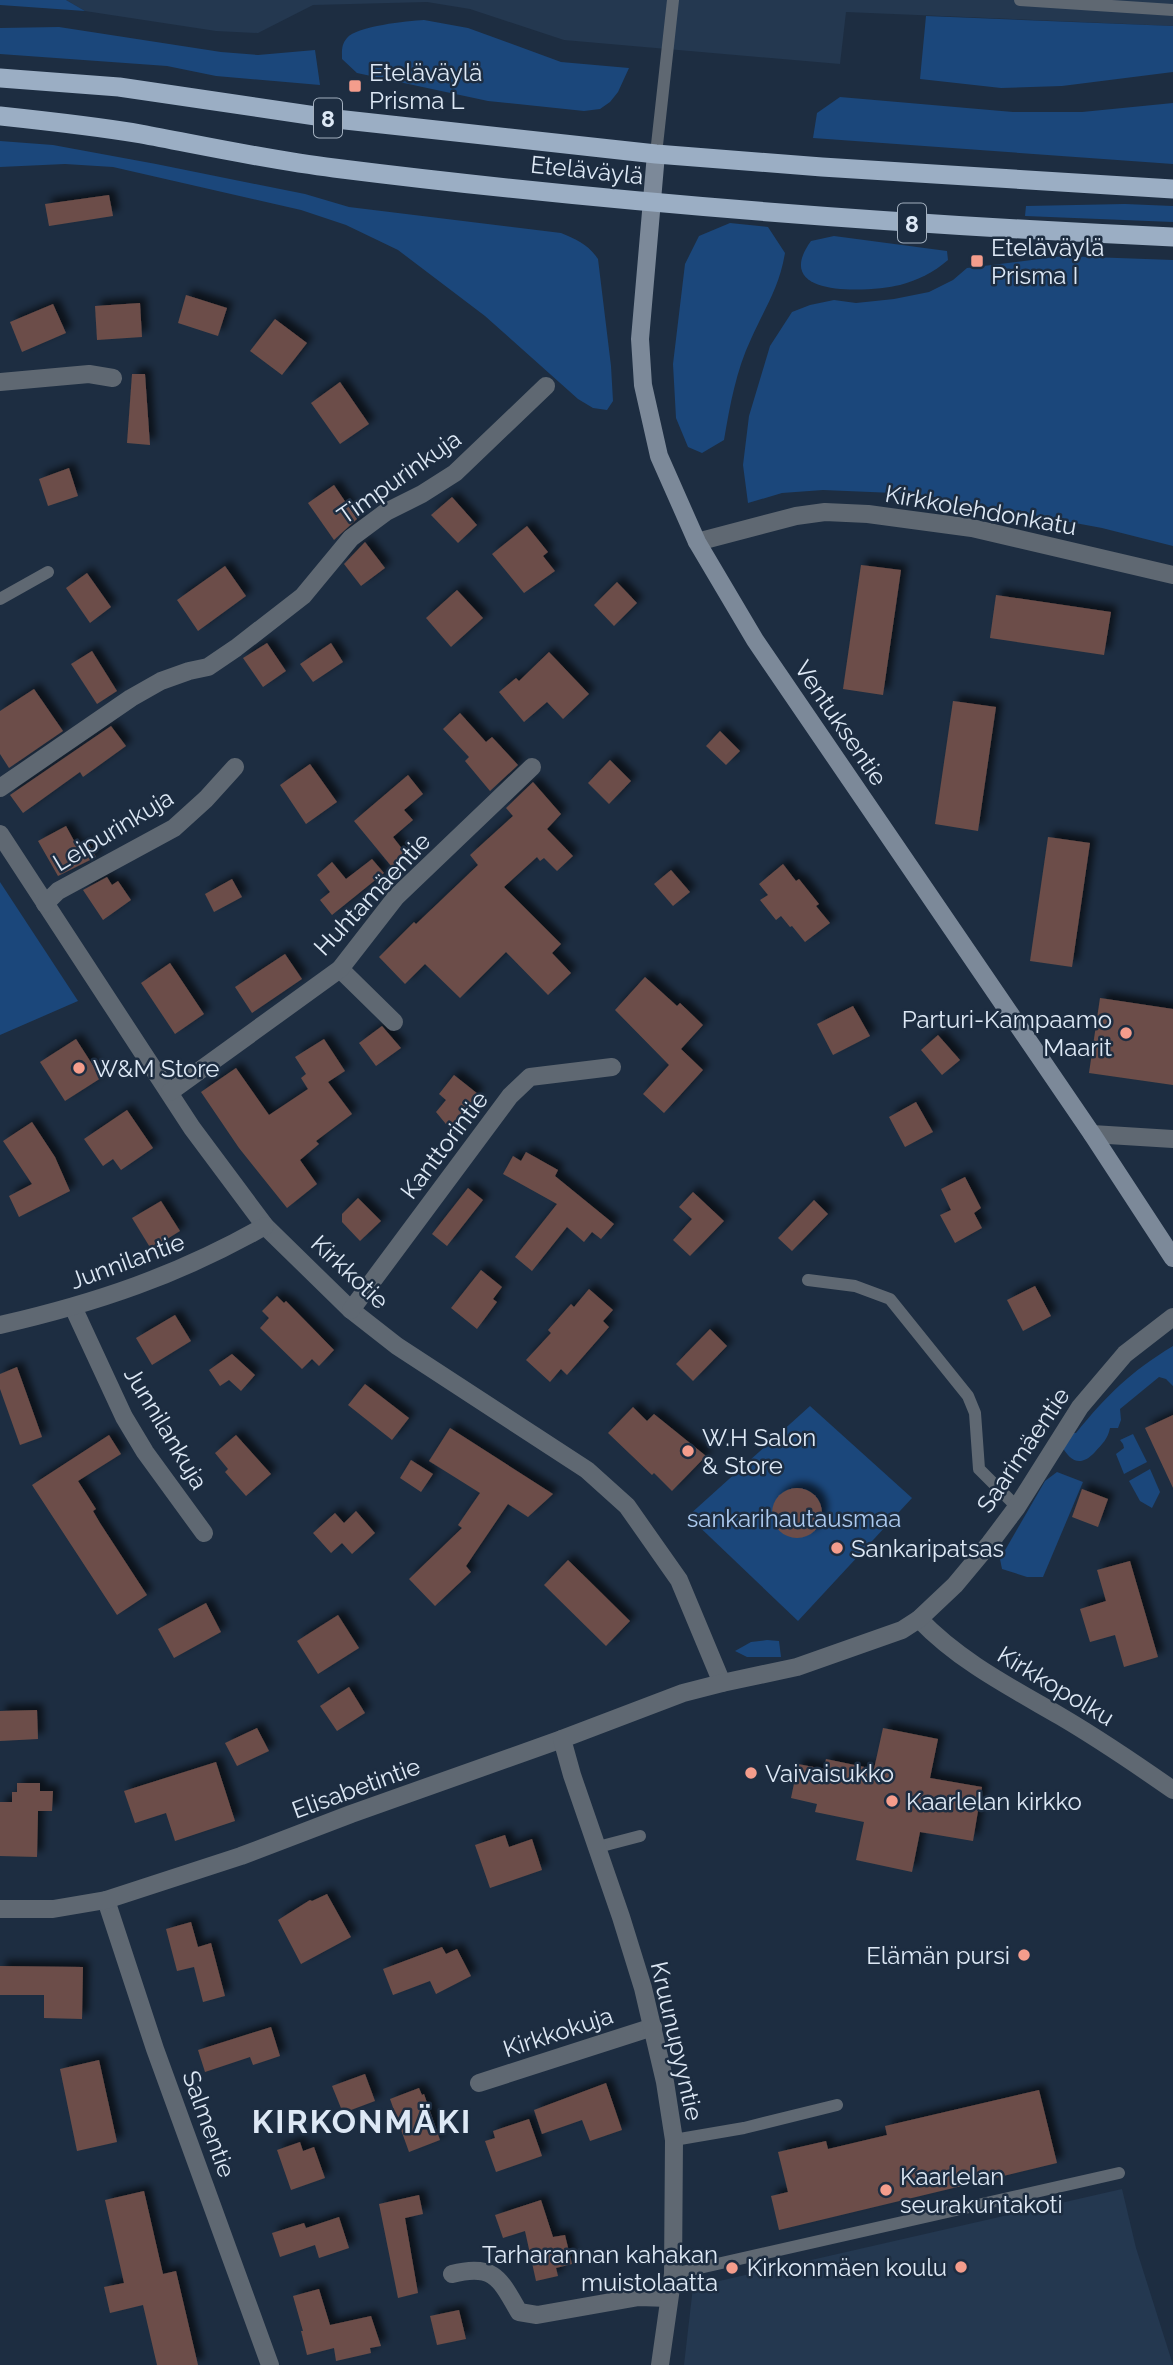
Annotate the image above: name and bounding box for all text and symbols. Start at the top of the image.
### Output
place label: Eteläväylä Prisma L [369,58,482,115]
marker: Eteläväylä Prisma L [347,78,363,94]
road number: 8 [314,99,342,138]
street label: Eteläväylä [529,150,645,190]
road number: 8 [898,204,926,243]
place label: Eteläväylä Prisma I [991,233,1104,290]
marker: Eteläväylä Prisma I [969,253,985,269]
street label: Timpurinkuja [332,424,466,530]
street label: Kirkkolehdonkatu [883,479,1079,541]
street label: Ventuksentie [789,655,893,791]
street label: Leipurinkuja [48,783,178,877]
street label: Huhtamäentie [308,827,436,961]
place label: Parturi-Kampaamo Maarit [902,1005,1112,1062]
marker: Parturi-Kampaamo Maarit [1118,1025,1134,1041]
place label: W&M Store [93,1054,219,1083]
marker: W&M Store [71,1060,87,1076]
street label: Kanttorintie [394,1085,494,1205]
street label: Junnilantie [66,1227,188,1295]
street label: Kirkkotie [305,1229,395,1315]
street label: Junnilankuja [118,1361,214,1495]
street label: Saarimäentie [970,1382,1076,1518]
place label: W.H Salon & Store [702,1423,816,1480]
marker: W.H Salon & Store [680,1443,696,1459]
park label: sankarihautausmaa [687,1504,901,1533]
place label: Sankaripatsas [851,1534,1004,1563]
marker: Sankaripatsas [829,1540,845,1556]
street label: Kirkkopolku [992,1640,1120,1732]
street label: Elisabetintie [288,1751,424,1825]
place label: Vaivaisukko [765,1759,894,1788]
marker: Vaivaisukko [743,1765,759,1781]
place label: Kaarlelan kirkko [906,1787,1082,1816]
marker: Kaarlelan kirkko [884,1793,900,1809]
place label: Elämän pursi [866,1941,1010,1970]
marker: Elämän pursi [1016,1947,1032,1963]
street label: Kruunupyyntie [645,1959,709,2123]
street label: Kirkkokuja [499,2001,617,2063]
street label: Salmentie [176,2067,242,2181]
district label: KIRKONMÄKI [252,2103,472,2140]
place label: Kaarlelan seurakuntakoti [900,2162,1063,2219]
marker: Kaarlelan seurakuntakoti [878,2182,894,2198]
place label: Tarharannan kahakan muistolaatta [482,2240,718,2297]
place label: Kirkonmäen koulu [747,2253,947,2282]
marker: Kirkonmäen koulu [953,2259,969,2275]
marker: Tarharannan kahakan muistolaatta [724,2260,740,2276]

